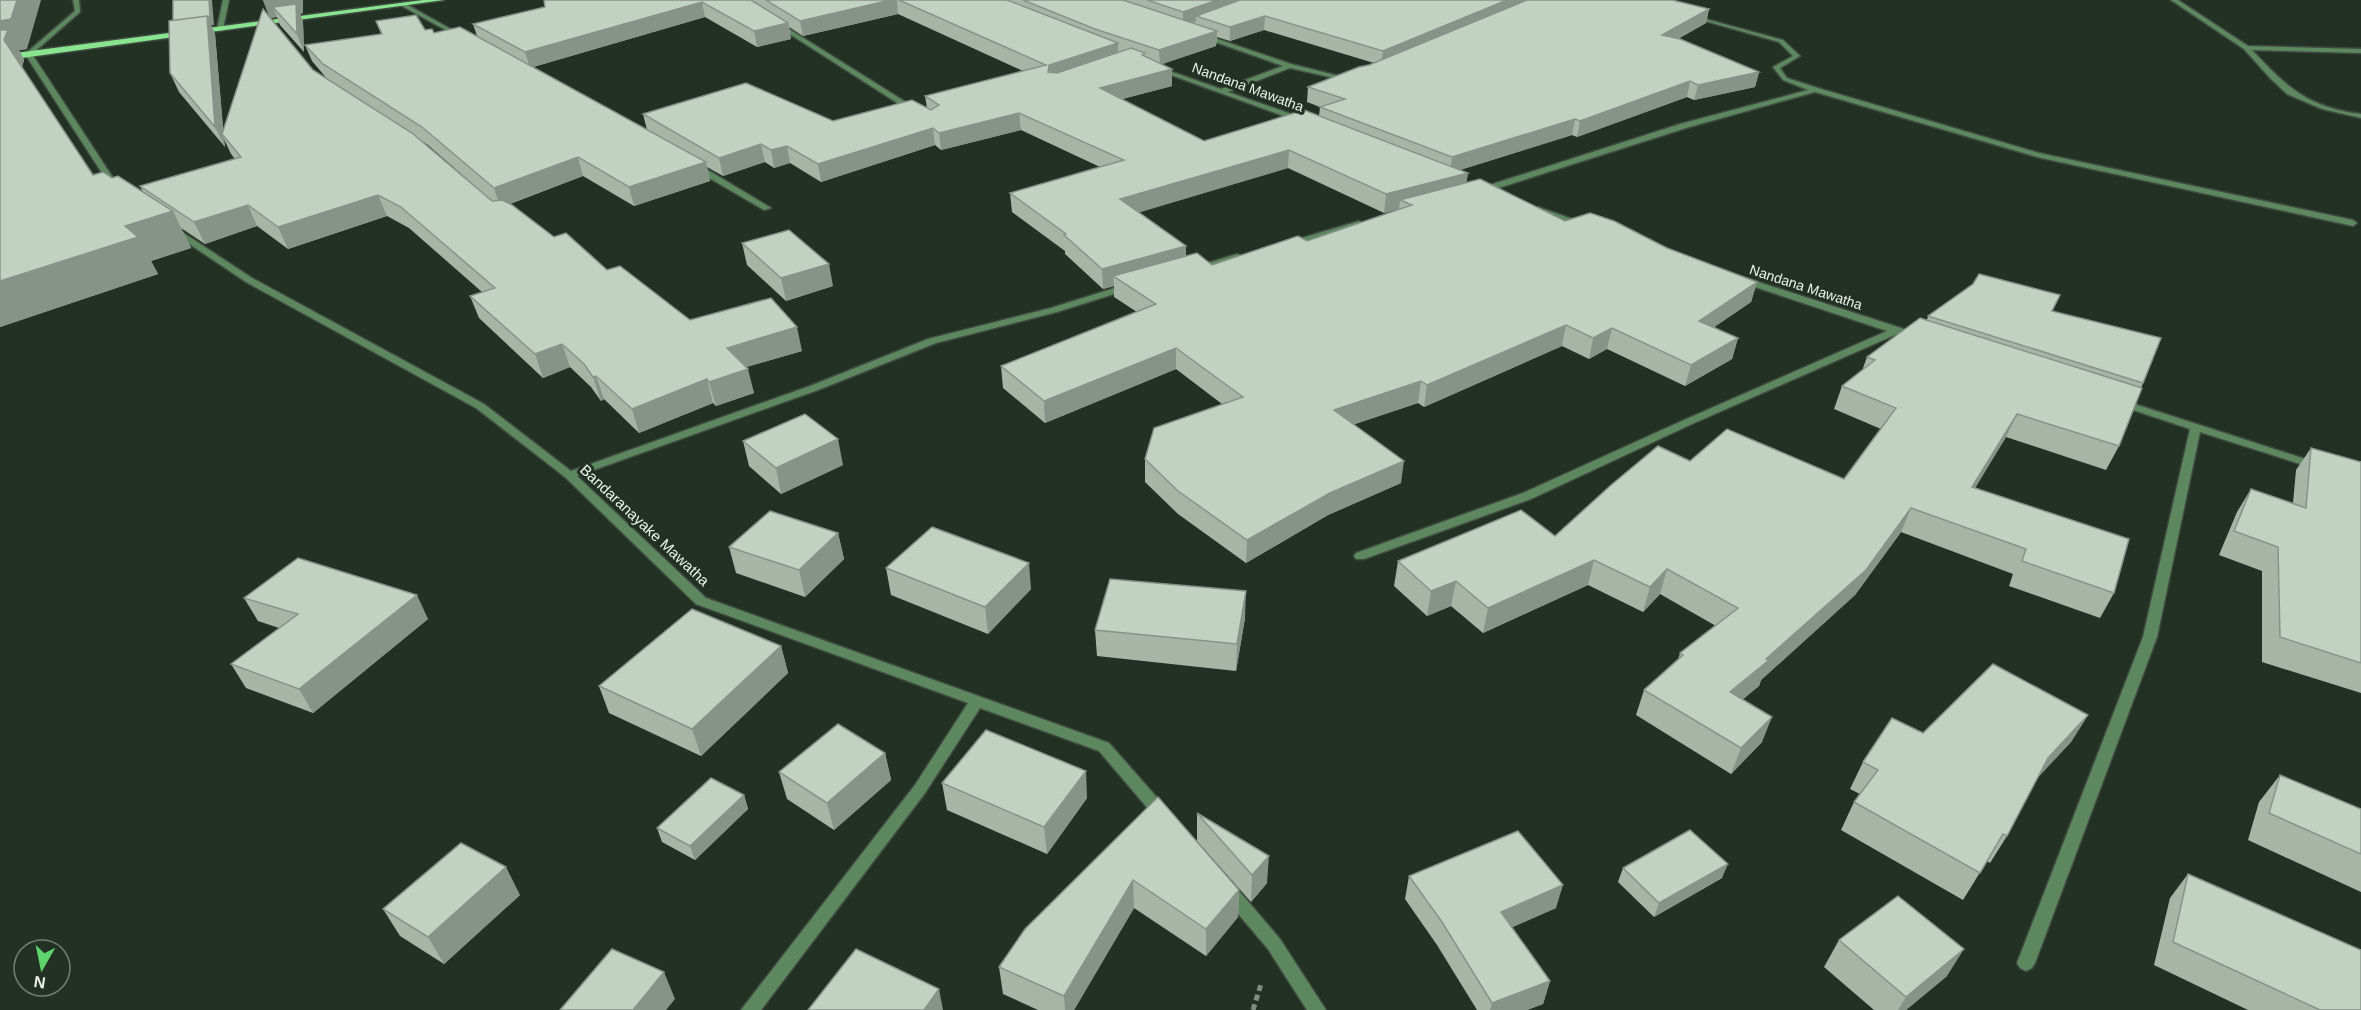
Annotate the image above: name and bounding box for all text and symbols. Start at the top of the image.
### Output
street label: Nandana Mawatha [1190,59,1306,115]
street label: Nandana Mawatha [1748,261,1865,313]
street label: Bandaranayake Mawatha [577,461,713,590]
north arrow [12,938,72,998]
text: N [33,973,47,992]

